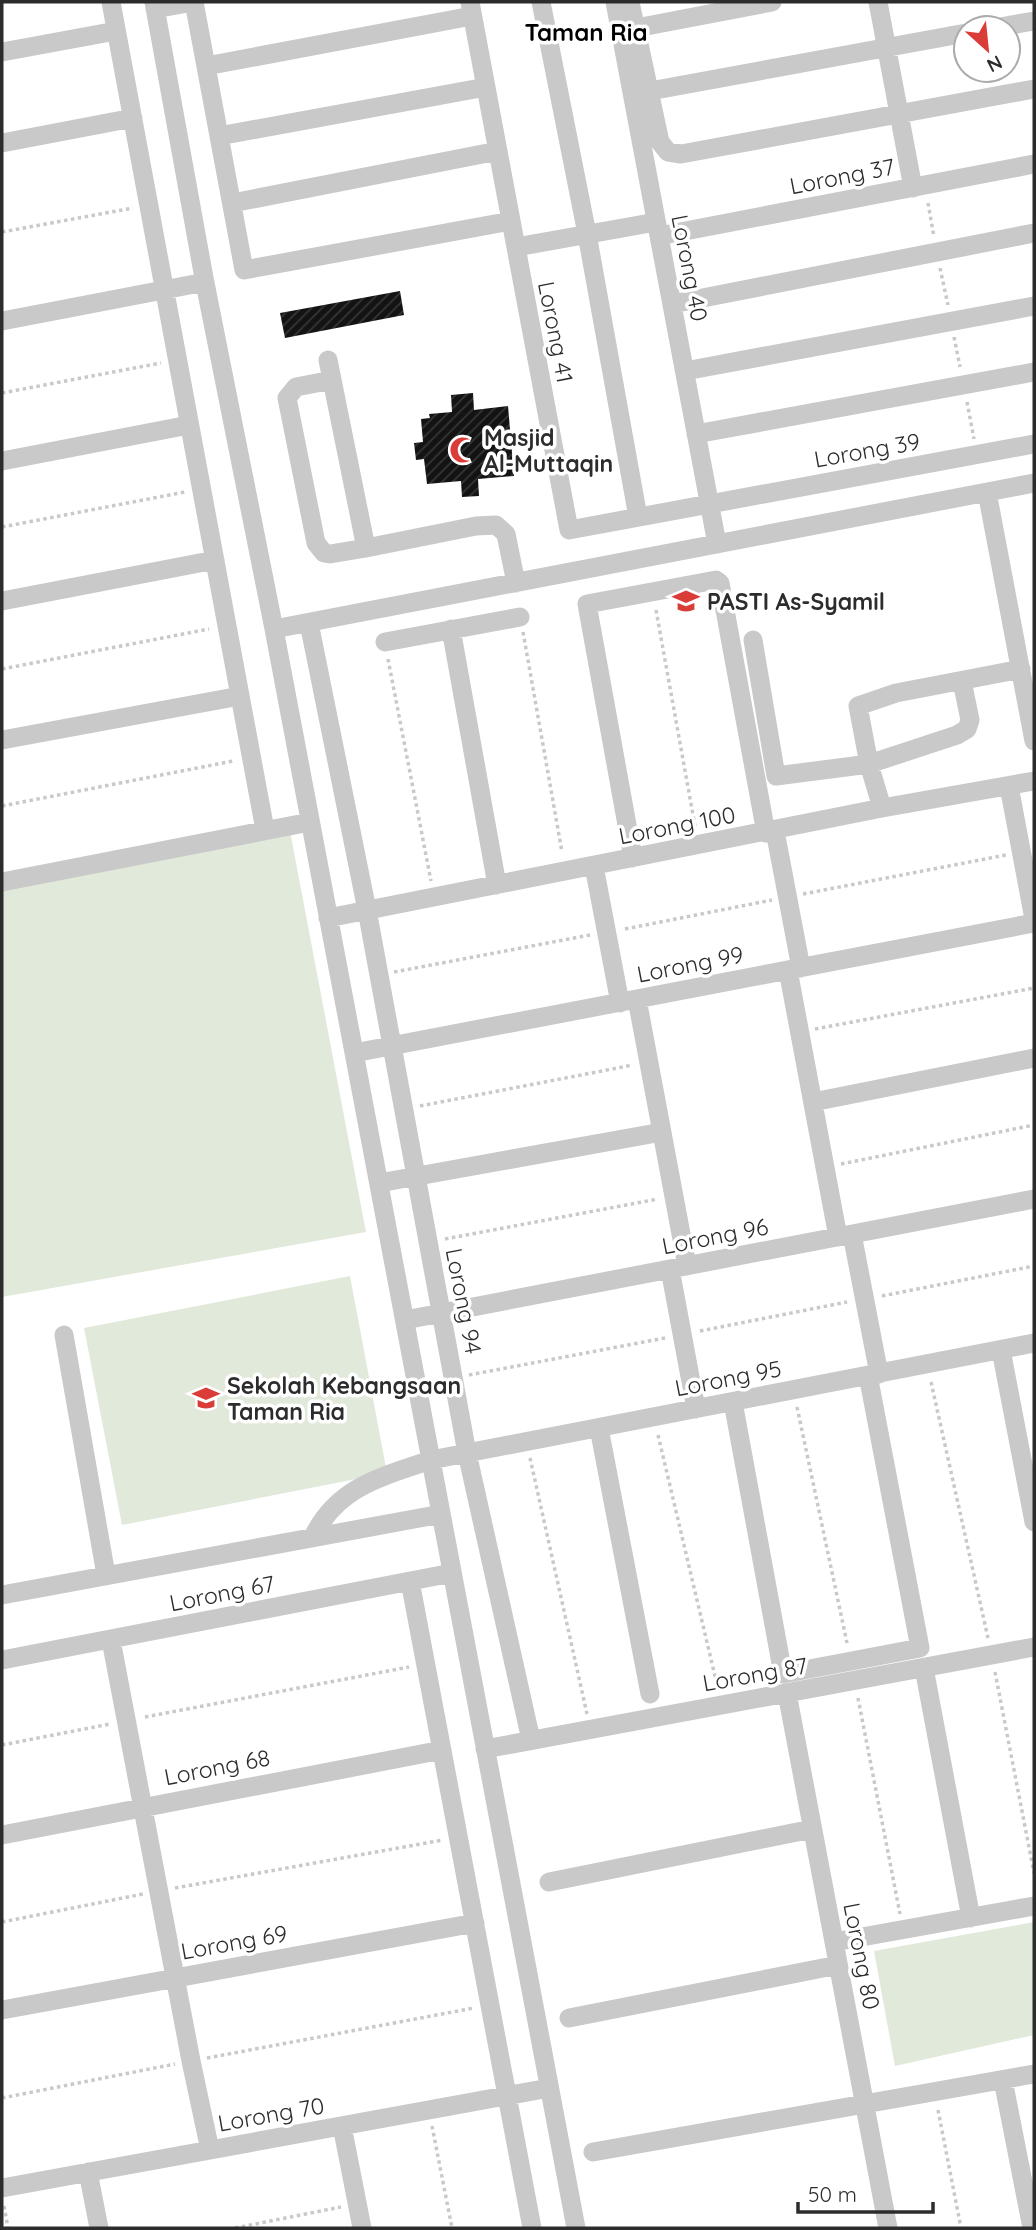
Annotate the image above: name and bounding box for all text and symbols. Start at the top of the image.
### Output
north arrow [952,14,1022,84]
district label: Taman Ria [524,17,648,47]
text: N [983,50,1006,78]
street label: Lorong 37 [787,152,897,200]
street label: Lorong 40 [665,212,715,324]
street label: Lorong 41 [532,279,580,385]
place label: Masjid Al-Muttaqin [484,423,613,478]
street label: Lorong 39 [812,426,922,474]
mosque icon: Masjid Al-Muttaqin [448,435,478,465]
school or university icon: PASTI As-Syamil [671,586,701,616]
place label: PASTI As-Syamil [707,587,885,616]
street label: Lorong 100 [616,799,738,851]
street label: Lorong 99 [634,939,746,989]
street label: Lorong 96 [659,1212,771,1260]
street label: Lorong 94 [440,1246,488,1356]
street label: Lorong 95 [672,1353,784,1403]
place label: Sekolah Kebangsaan Taman Ria [227,1371,461,1426]
school or university icon: Sekolah Kebangsaan Taman Ria [191,1383,221,1413]
street label: Lorong 67 [167,1569,277,1617]
street label: Lorong 87 [700,1650,810,1697]
street label: Lorong 68 [162,1743,272,1791]
street label: Lorong 80 [837,1900,887,2012]
street label: Lorong 69 [179,1918,289,1966]
street label: Lorong 70 [215,2090,327,2138]
scale bar [798,2170,933,2214]
text: 50 m [808,2181,857,2207]

